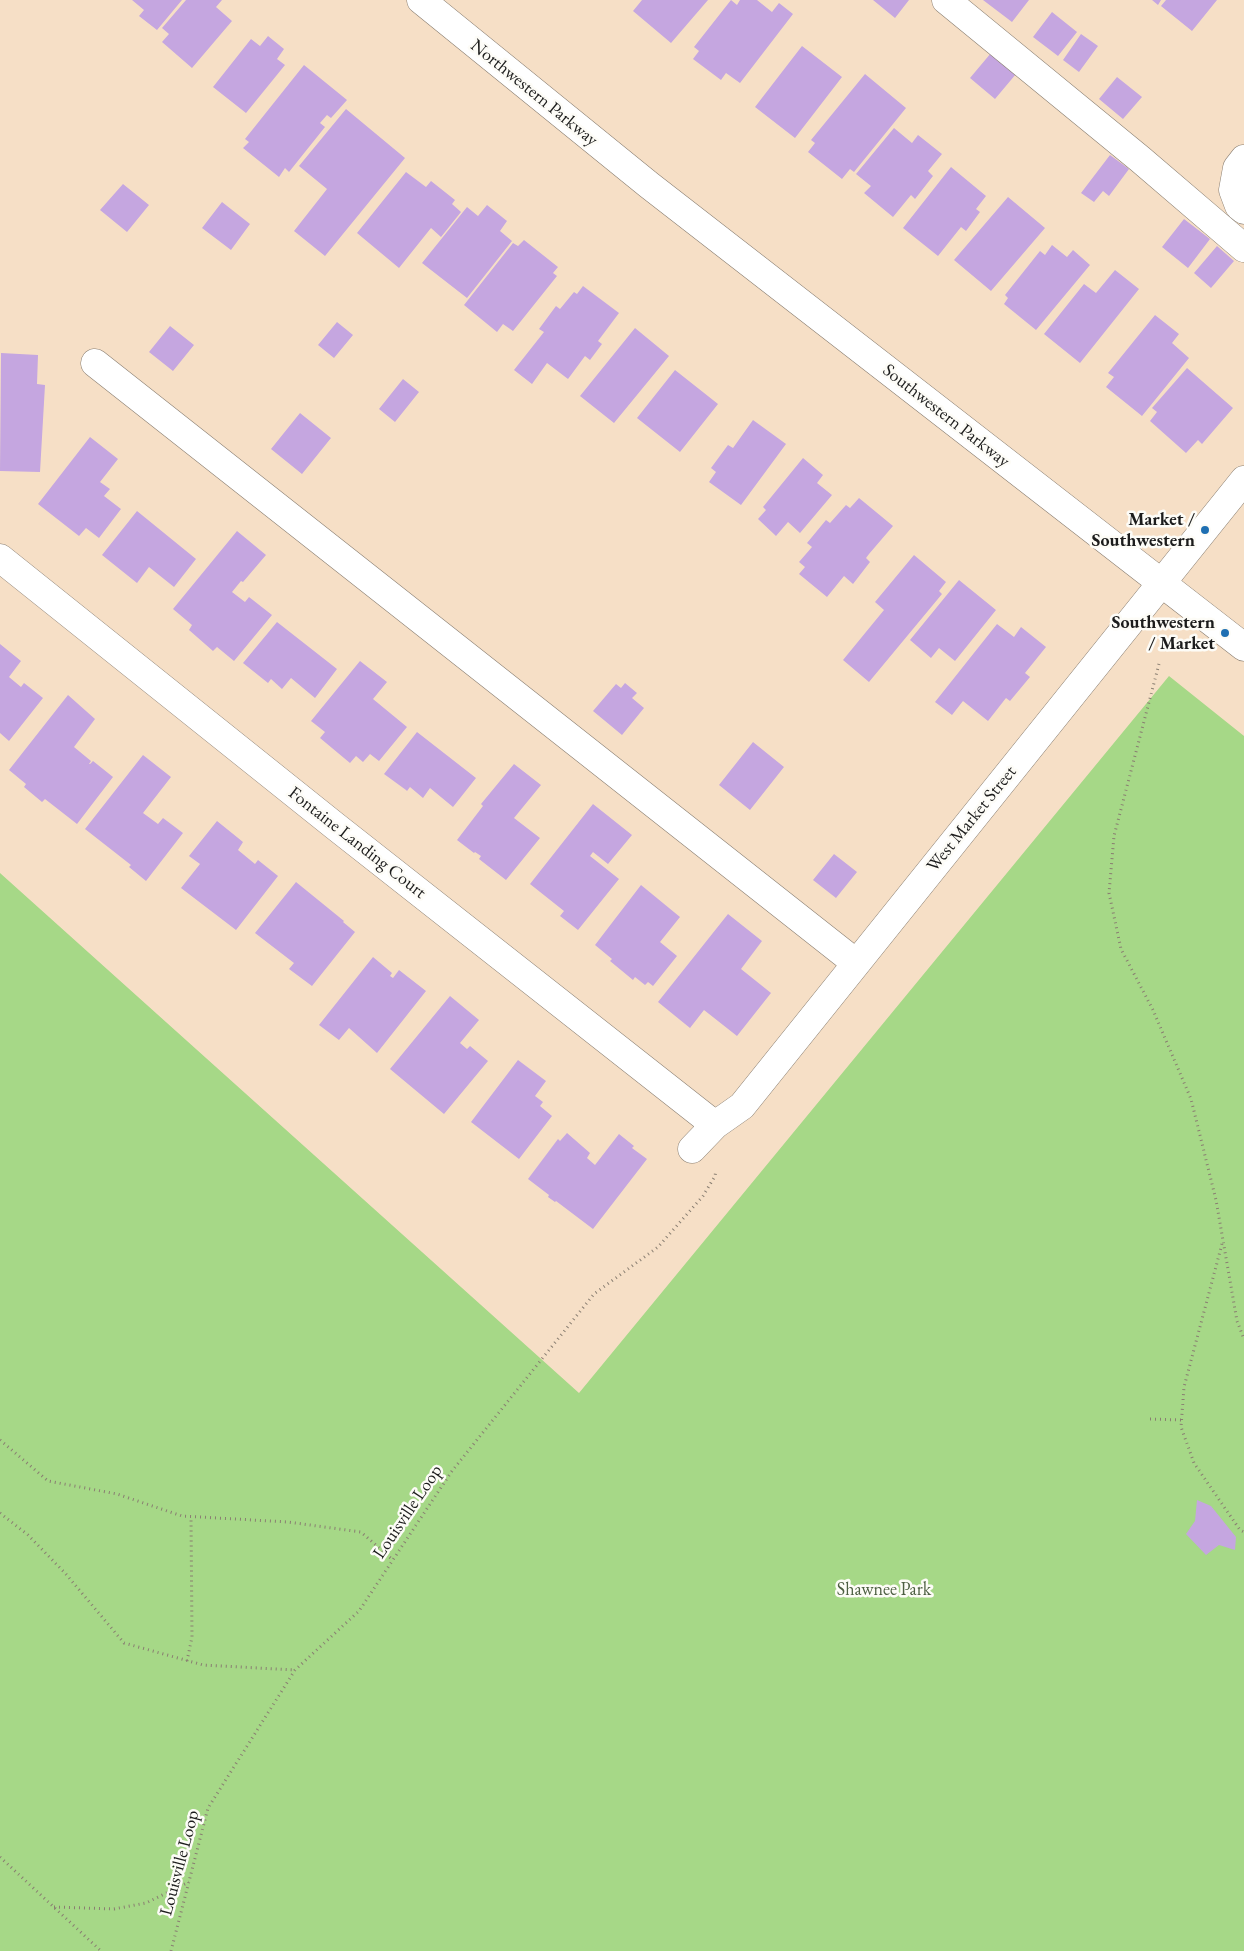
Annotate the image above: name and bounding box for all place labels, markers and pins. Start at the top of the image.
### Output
place label: Market / Southwestern [1091,509,1195,552]
marker: Market / Southwestern [1199,524,1211,536]
place label: Southwestern / Market [1111,612,1215,654]
marker: Southwestern / Market [1219,627,1231,639]

